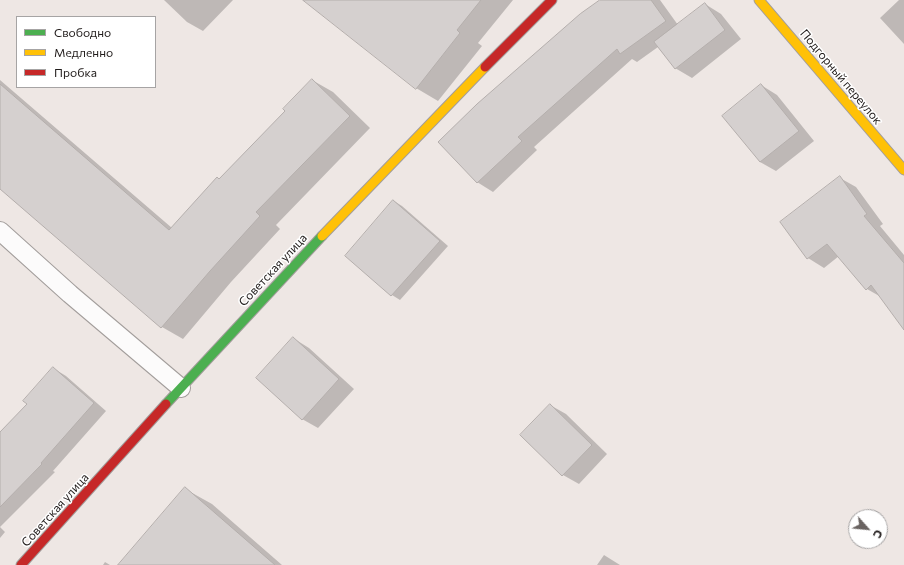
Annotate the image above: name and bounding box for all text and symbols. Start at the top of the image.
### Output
legend [16,16,156,88]
text: Свободно [54,25,111,39]
street label: Подгорный переулок [797,26,885,128]
text: Медленно [54,45,113,59]
text: Пробка [54,65,97,79]
street label: Советская улица [236,231,310,309]
street label: Советская улица [18,470,92,550]
north arrow [848,509,888,549]
text: С [871,528,886,541]

